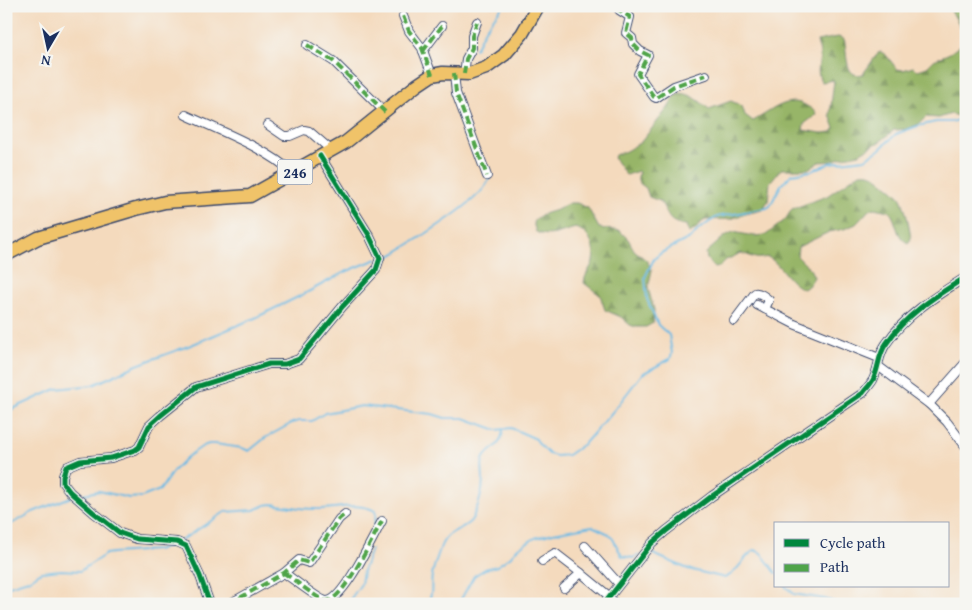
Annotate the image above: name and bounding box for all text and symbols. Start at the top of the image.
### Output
north arrow [22,22,72,72]
text: N [39,50,52,71]
road number: 246 [278,160,312,184]
legend [774,522,950,588]
text: Cycle path [820,532,886,553]
text: Path [820,556,849,577]

